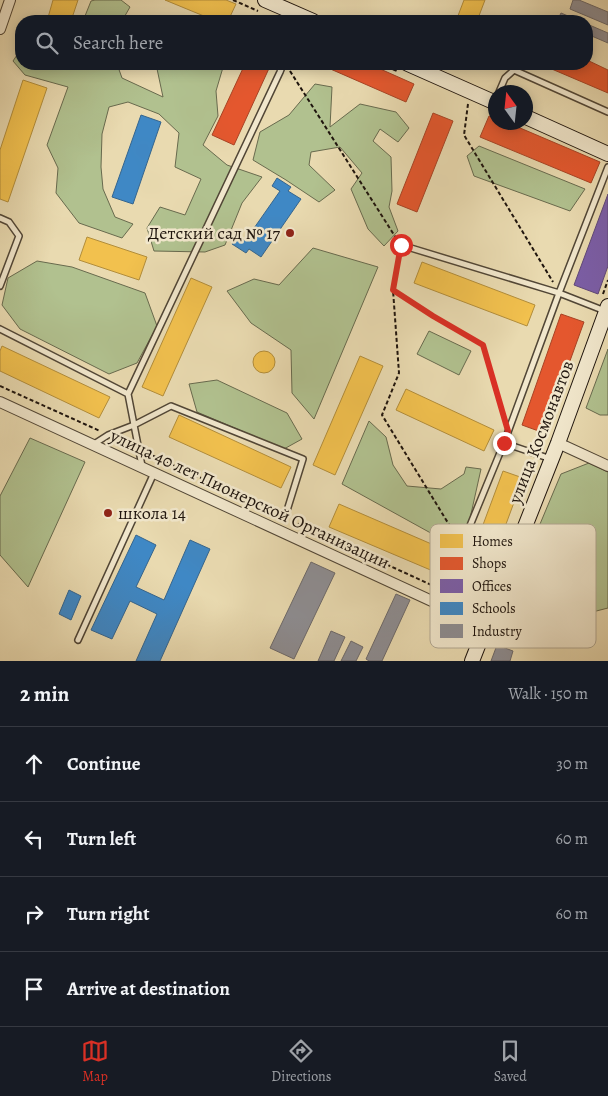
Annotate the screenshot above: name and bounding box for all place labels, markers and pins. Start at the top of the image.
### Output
place label: Детский сад № 17 [148,221,280,245]
marker: Детский сад № 17 [284,227,296,239]
place label: школа 14 [118,501,186,525]
marker: школа 14 [102,507,114,519]

